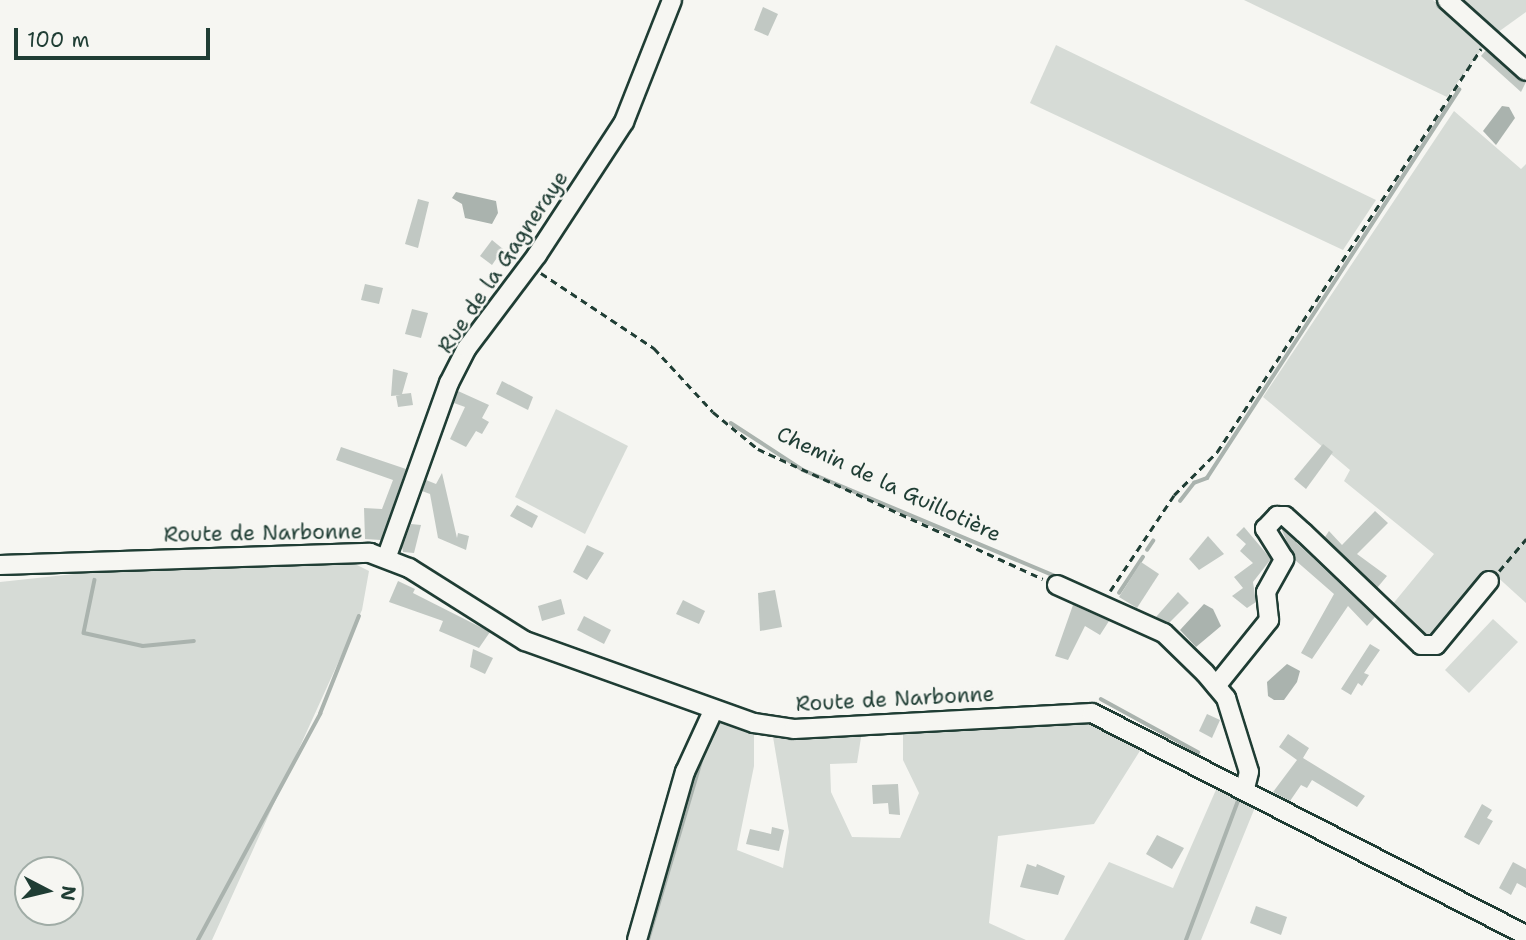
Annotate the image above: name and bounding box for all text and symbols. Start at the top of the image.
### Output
scale bar [18,14,214,58]
text: 100 m [27,26,90,54]
street label: Rue de la Gagneraye [433,166,573,358]
street label: Chemin de la Guillotière [773,421,1005,547]
street label: Route de Narbonne [163,519,363,547]
street label: Route de Narbonne [795,681,995,717]
north arrow [14,856,84,926]
text: N [55,884,82,902]

